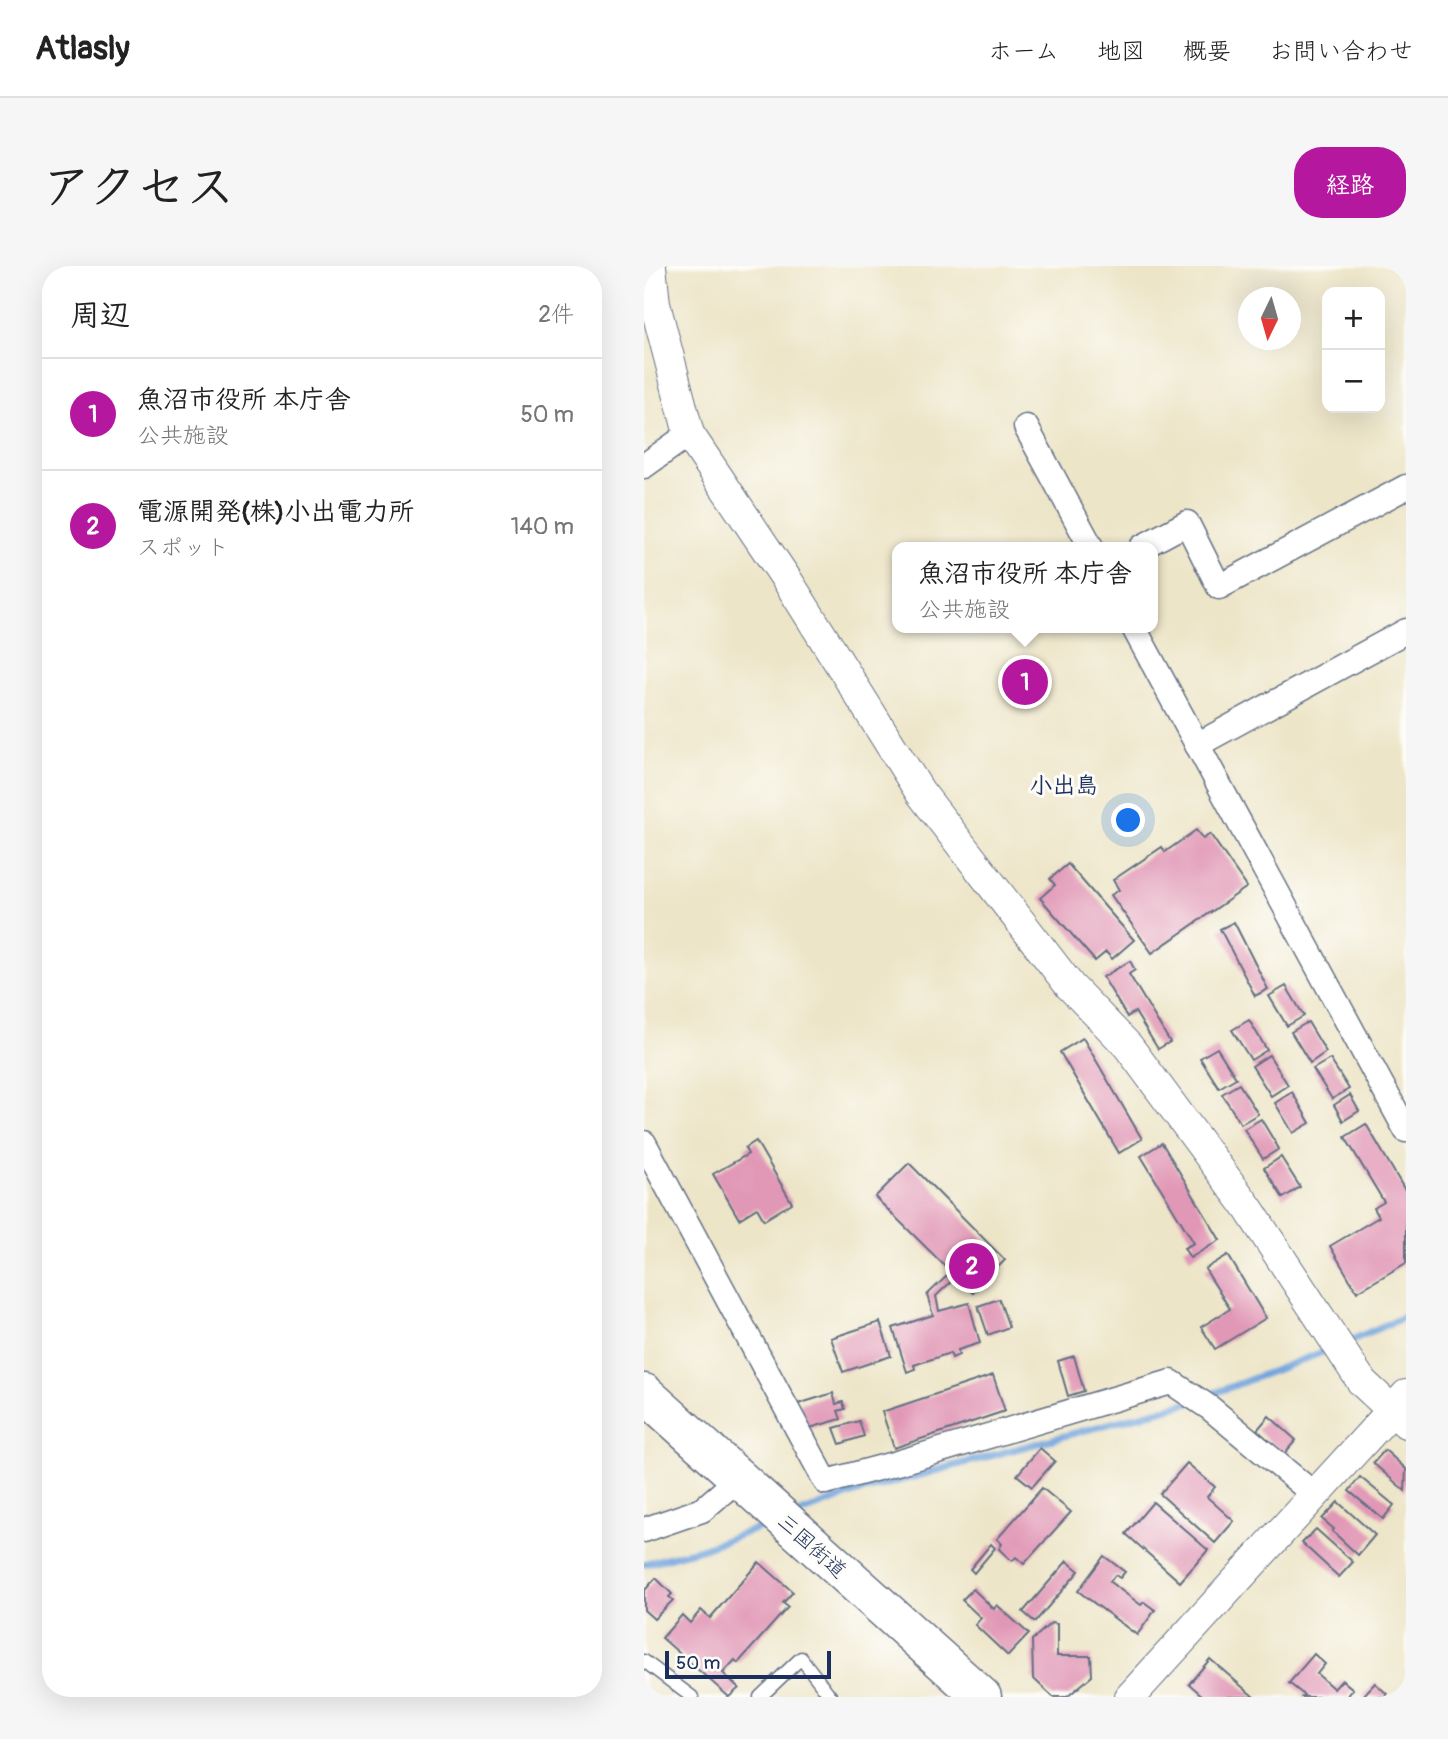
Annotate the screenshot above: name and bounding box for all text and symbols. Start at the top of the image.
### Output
text: Atlasly [35,28,130,69]
text: ホーム [988,37,1059,66]
text: 地図 [1097,37,1145,66]
text: 概要 [1183,37,1231,66]
text: お問い合わせ [1269,37,1413,66]
button: 経路 [1294,147,1406,218]
text: アクセス [42,157,235,218]
north arrow [1238,287,1301,350]
map controls [1322,287,1385,413]
button: + [1322,287,1385,350]
text: 周辺 [70,297,130,334]
text: 2件 [538,300,574,329]
button: − [1322,350,1385,413]
text: 魚沼市役所 本庁舎 [137,384,351,416]
text: 1 [89,400,98,429]
text: 50 m [520,400,574,429]
text: 公共施設 [137,421,229,450]
text: 電源開発(株)小出電力所 [137,496,414,528]
text: 2 [87,512,99,541]
text: 140 m [511,512,574,541]
text: スポット [137,533,229,562]
popup [892,542,1158,633]
text: 魚沼市役所 本庁舎 [918,558,1132,590]
text: 公共施設 [918,595,1010,624]
pin: 1 [1002,656,1048,708]
district label: 小出島 [1030,771,1099,800]
your location [1111,803,1145,837]
pin: 2 [949,1240,995,1292]
street label: 三国街道 [771,1508,852,1585]
scale bar [665,1648,831,1680]
text: 50 m [676,1651,720,1675]

